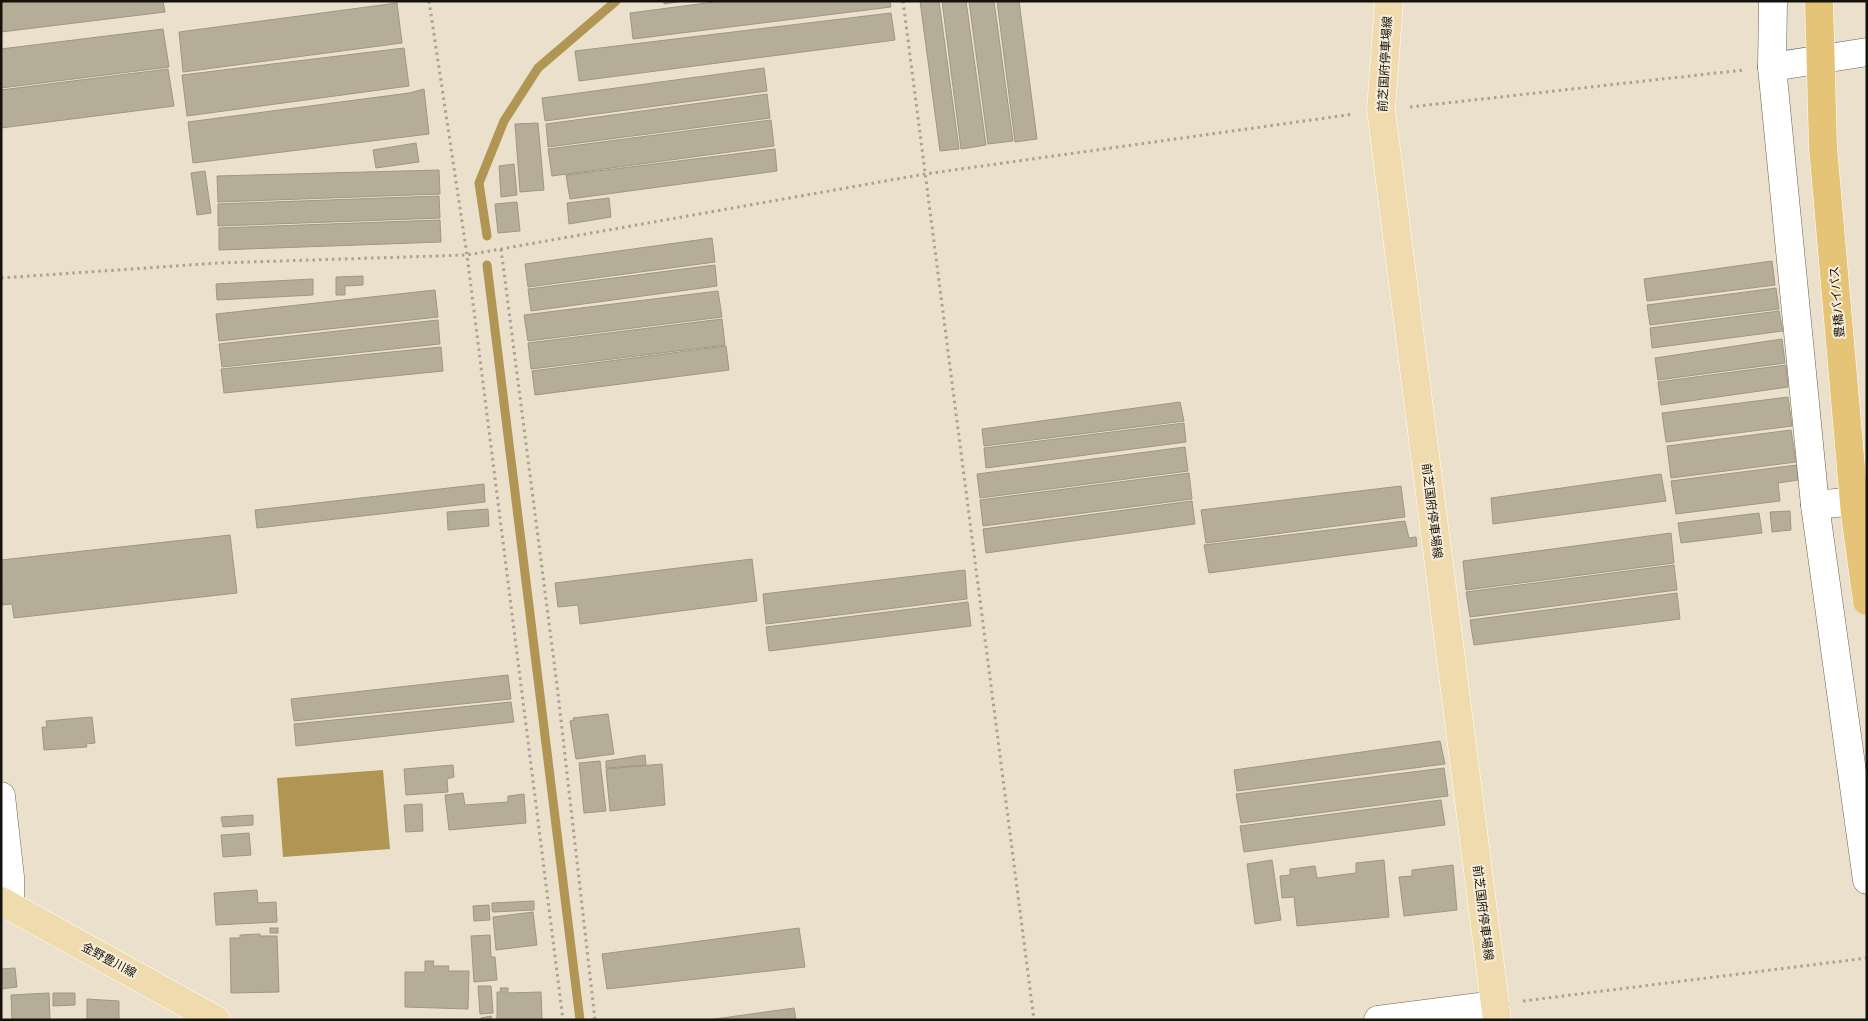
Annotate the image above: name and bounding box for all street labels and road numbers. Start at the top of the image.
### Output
street label: 前芝国府停車場線 [1374,16,1394,112]
street label: 豊橋バイパス [1826,266,1846,338]
street label: 前芝国府停車場線 [1420,462,1446,559]
street label: 前芝国府停車場線 [1471,864,1497,961]
street label: 金野豊川線 [80,939,139,979]

